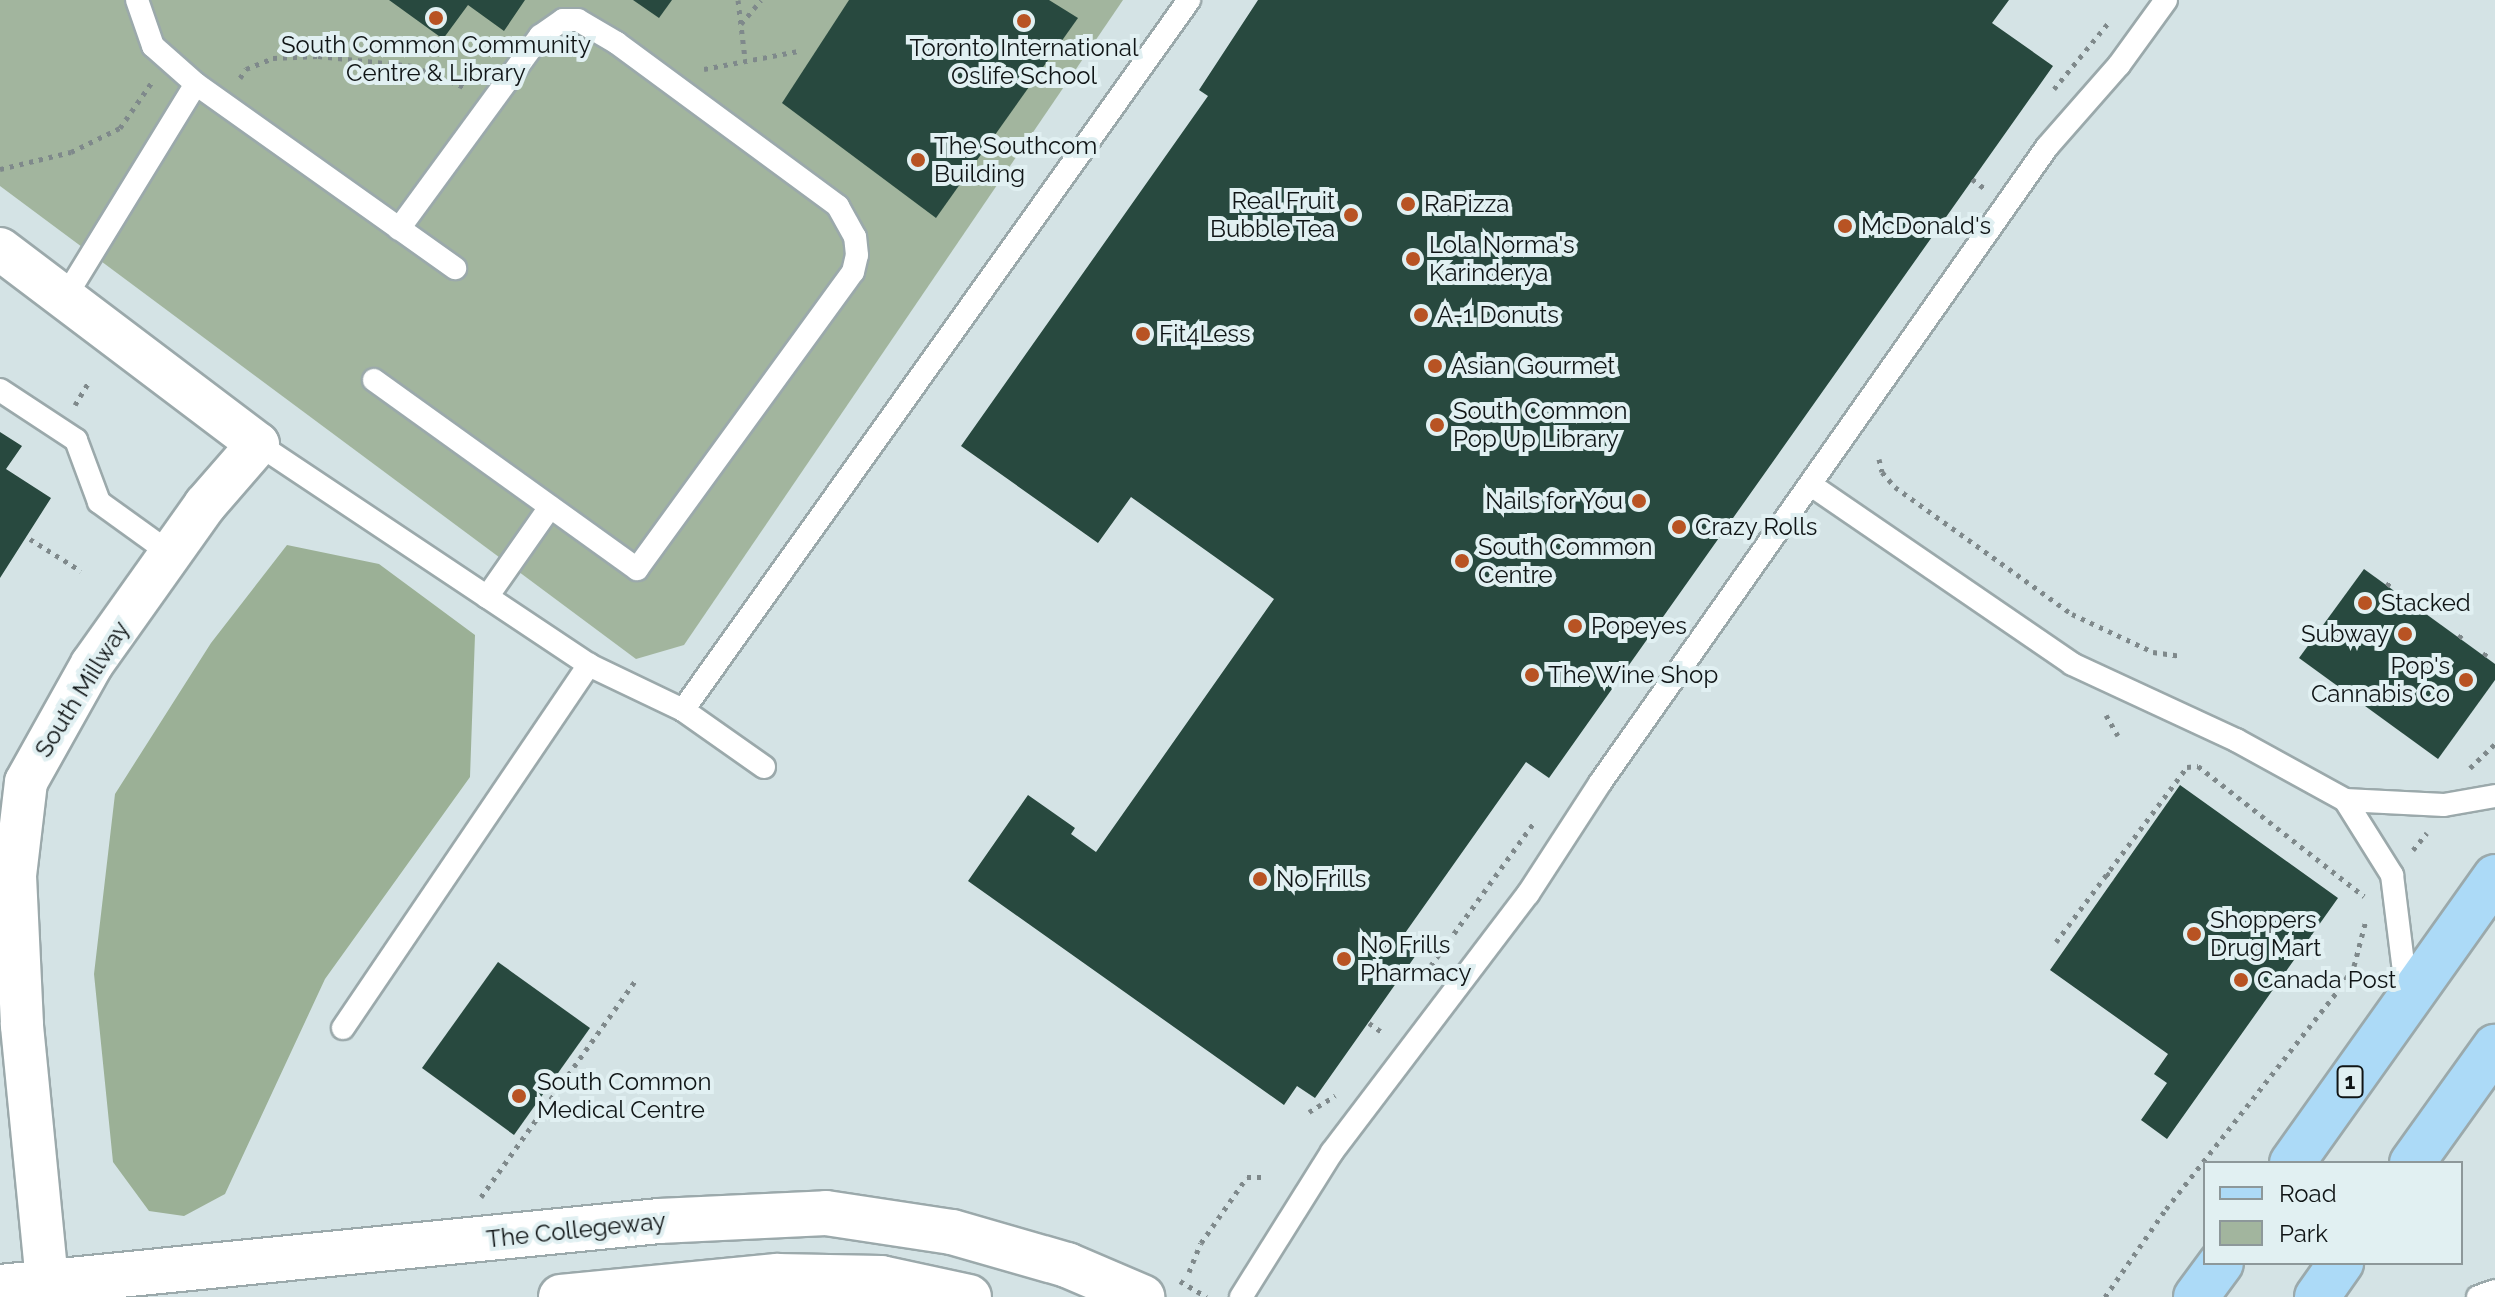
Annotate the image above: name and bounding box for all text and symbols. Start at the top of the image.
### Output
marker: South Common Community Centre & Library [427,9,445,27]
marker: Toronto International Oslife School [1015,12,1033,30]
place label: South Common Community Centre & Library [281,31,591,87]
place label: Toronto International Oslife School [910,34,1138,90]
place label: The Southcom Building [934,132,1097,188]
marker: The Southcom Building [909,151,927,169]
place label: Real Fruit Bubble Tea [1209,187,1335,243]
place label: RaPizza [1424,190,1509,218]
marker: RaPizza [1399,195,1417,213]
marker: Real Fruit Bubble Tea [1342,206,1360,224]
place label: McDonald's [1861,212,1991,240]
marker: McDonald's [1836,217,1854,235]
place label: Lola Norma's Karinderya [1429,231,1575,287]
marker: Lola Norma's Karinderya [1404,250,1422,268]
place label: A-1 Donuts [1437,301,1559,329]
marker: A-1 Donuts [1412,306,1430,324]
place label: Fit4Less [1159,320,1251,348]
marker: Fit4Less [1134,325,1152,343]
place label: Asian Gourmet [1451,352,1615,380]
marker: Asian Gourmet [1426,357,1444,375]
place label: South Common Pop Up Library [1453,397,1627,453]
marker: South Common Pop Up Library [1428,416,1446,434]
place label: Nails for You [1484,487,1623,515]
marker: Nails for You [1630,492,1648,510]
place label: Crazy Rolls [1695,513,1818,541]
marker: Crazy Rolls [1670,518,1688,536]
place label: South Common Centre [1478,533,1652,589]
marker: South Common Centre [1453,552,1471,570]
place label: Stacked [2381,589,2471,617]
marker: Stacked [2356,594,2374,612]
place label: Popeyes [1591,612,1687,640]
street label: South Millway [29,616,135,762]
marker: Popeyes [1566,617,1584,635]
place label: Subway [2301,620,2389,648]
marker: Subway [2396,625,2414,643]
place label: Pop's Cannabis Co [2311,652,2450,708]
place label: The Wine Shop [1548,661,1719,689]
marker: The Wine Shop [1523,666,1541,684]
marker: Pop's Cannabis Co [2457,671,2475,689]
place label: No Frills [1276,865,1366,893]
marker: No Frills [1251,870,1269,888]
place label: Shoppers Drug Mart [2210,906,2321,962]
marker: Shoppers Drug Mart [2185,925,2203,943]
place label: No Frills Pharmacy [1360,931,1472,987]
marker: No Frills Pharmacy [1335,950,1353,968]
place label: Canada Post [2257,966,2396,994]
marker: Canada Post [2232,971,2250,989]
road number: 1 [2336,1064,2364,1100]
place label: South Common Medical Centre [537,1068,711,1124]
marker: South Common Medical Centre [508,1085,530,1107]
legend [2203,1161,2463,1265]
text: Road [2279,1179,2337,1208]
street label: The Collegeway [485,1206,667,1254]
text: Park [2279,1219,2328,1248]

